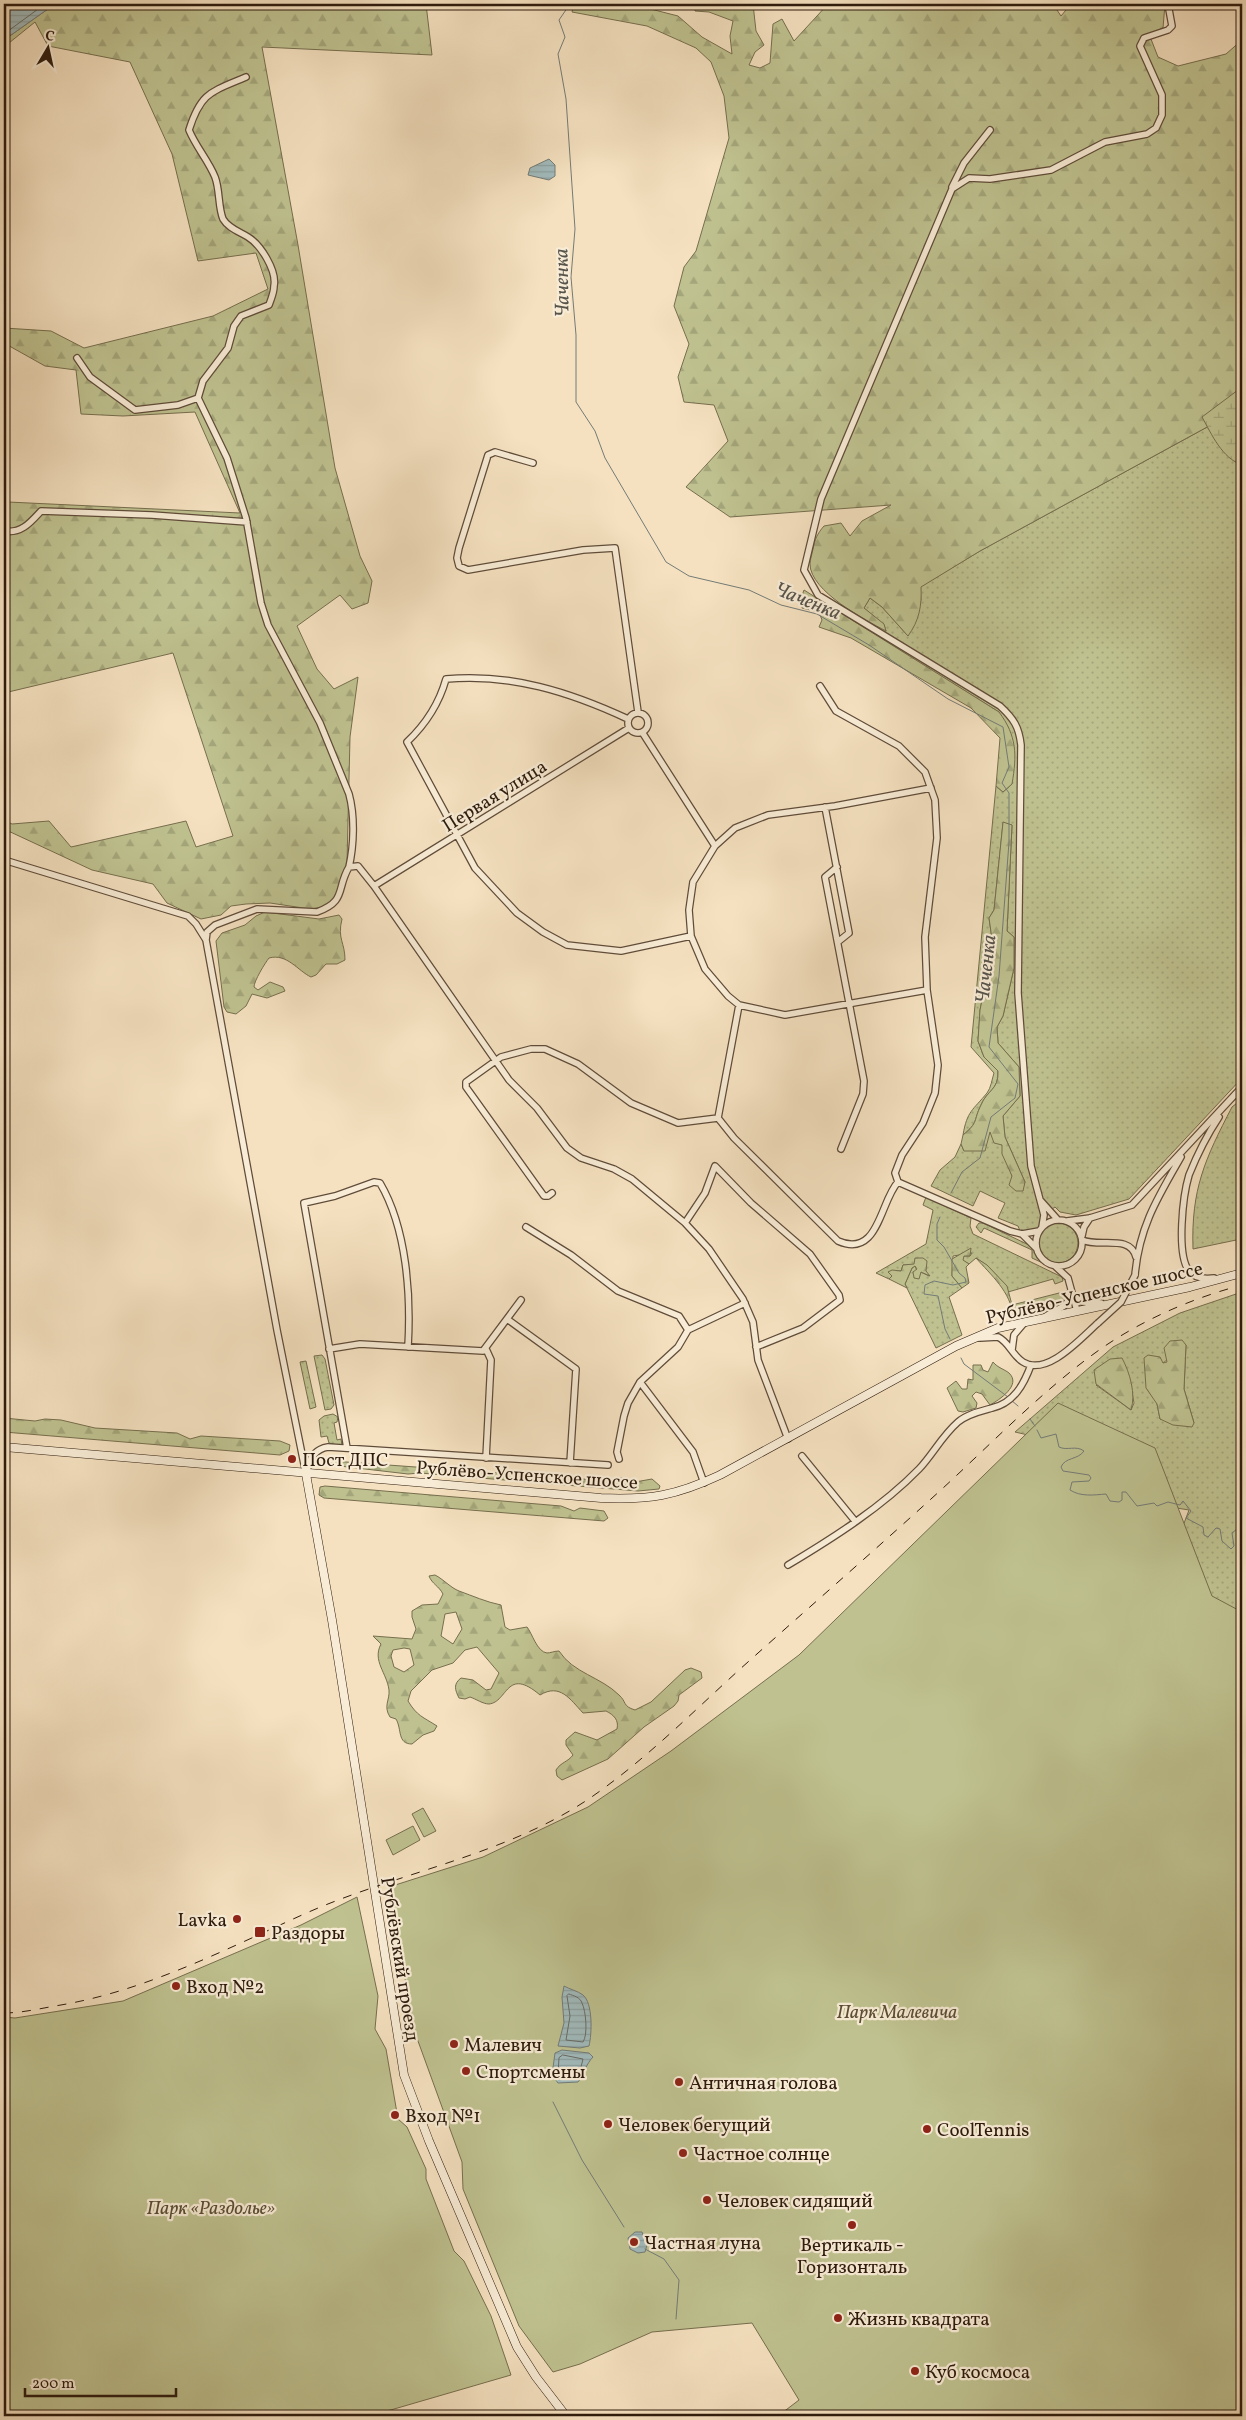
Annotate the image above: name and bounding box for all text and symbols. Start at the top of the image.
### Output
north arrow [22,22,72,72]
text: С [44,27,56,47]
water label: Чаченка [548,248,578,318]
water label: Чаченка [770,576,845,628]
street label: Первая улица [438,754,552,839]
water label: Чаченка [969,933,1005,1005]
street label: Рублёво-Успенское шоссе [983,1256,1206,1332]
place label: Пост ДПС [302,1448,388,1474]
marker: Пост ДПС [286,1453,298,1465]
street label: Рублёво-Успенское шоссе [415,1455,639,1497]
street label: Рублёвский проезд [373,1875,425,2044]
place label: Lavka [178,1908,227,1934]
marker: Lavka [231,1913,243,1925]
place label: Раздоры [271,1921,345,1947]
marker: Раздоры [253,1925,267,1939]
place label: Вход №2 [186,1975,264,2001]
marker: Вход №2 [170,1980,182,1992]
park label: Парк Малевича [837,2000,957,2026]
place label: Малевич [464,2033,542,2059]
marker: Малевич [448,2038,460,2050]
place label: Спортсмены [476,2060,585,2086]
marker: Спортсмены [460,2065,472,2077]
place label: Античная голова [689,2071,838,2097]
marker: Античная голова [673,2076,685,2088]
place label: Вход №1 [405,2104,481,2130]
marker: Вход №1 [389,2109,401,2121]
place label: Человек бегущий [618,2113,771,2139]
marker: Человек бегущий [602,2118,614,2130]
place label: CoolTennis [937,2118,1030,2144]
marker: CoolTennis [921,2123,933,2135]
place label: Частное солнце [693,2142,830,2168]
marker: Частное солнце [677,2147,689,2159]
place label: Человек сидящий [717,2189,873,2215]
marker: Человек сидящий [701,2194,713,2206]
park label: Парк «Раздолье» [147,2196,275,2222]
marker: Вертикаль - Горизонталь [846,2219,858,2231]
place label: Частная луна [644,2231,761,2257]
place label: Вертикаль - Горизонталь [797,2233,907,2281]
marker: Частная луна [628,2236,640,2248]
place label: Жизнь квадрата [848,2307,990,2333]
marker: Жизнь квадрата [832,2312,844,2324]
place label: Куб космоса [925,2360,1030,2386]
scale bar [25,2365,176,2397]
marker: Куб космоса [909,2365,921,2377]
text: 200 m [32,2374,75,2395]

